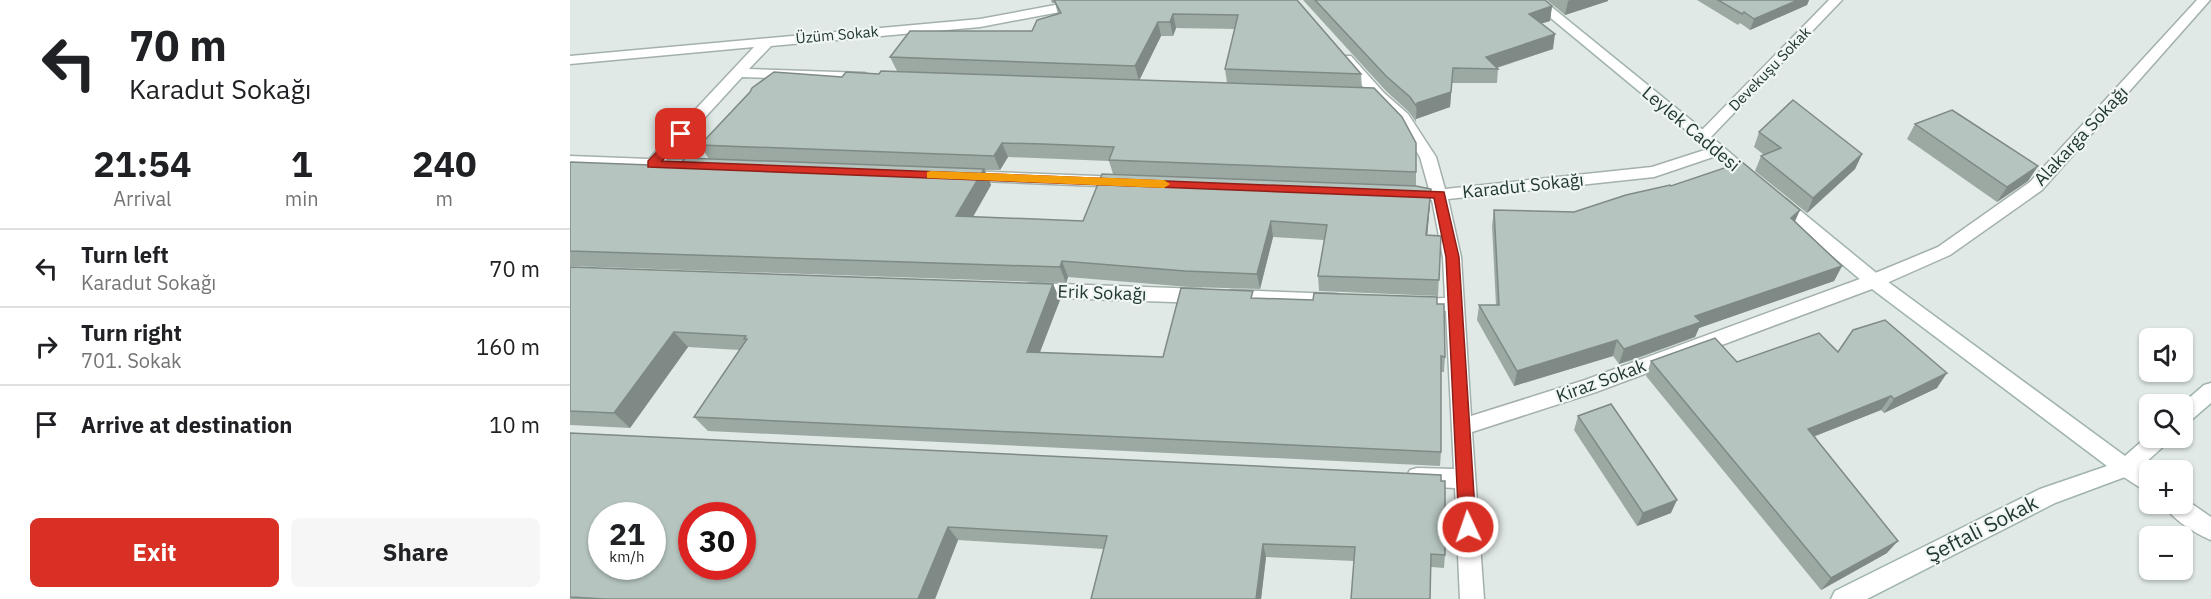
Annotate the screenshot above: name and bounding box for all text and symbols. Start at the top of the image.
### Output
text: 70 m [129,18,227,73]
street label: Üzüm Sokak [795,21,879,48]
street label: Devekuşu Sokak [1725,22,1815,115]
icon: left [30,24,108,102]
text: Karadut Sokağı [129,71,312,106]
street label: Leylek Caddesi [1638,81,1745,176]
street label: Alakarga Sokağı [2029,81,2133,190]
pin [655,108,706,159]
icon: arrive [664,117,697,150]
text: 21:54 [93,140,192,187]
text: 1 [291,140,313,187]
text: 240 [412,140,477,187]
street label: Karadut Sokağı [1461,168,1585,203]
text: Arrival [113,185,172,212]
text: min [285,185,319,212]
text: m [436,185,453,212]
text: Turn left [81,240,169,269]
icon: left [30,252,63,285]
text: 70 m [489,254,540,283]
text: Karadut Sokağı [81,269,216,296]
street label: Erik Sokağı [1057,279,1147,306]
text: Turn right [81,318,182,347]
map controls [2139,328,2193,580]
button: sound [2139,328,2193,382]
icon: right [30,330,63,363]
text: 160 m [476,332,540,361]
text: 701. Sokak [81,347,182,374]
street label: Kiraz Sokak [1553,354,1649,407]
button: search [2139,394,2193,448]
icon: arrive [30,408,63,441]
text: Arrive at destination [81,410,292,439]
text: 10 m [489,410,540,439]
button: + [2139,460,2193,514]
street label: Şeftali Sokak [1921,488,2042,568]
position arrow [1436,495,1500,559]
speed limit sign: 30 [678,502,756,580]
text: 21 [609,514,645,553]
button: Exit [30,518,279,587]
button: Share [291,518,540,587]
button: − [2139,526,2193,580]
text: km/h [609,547,645,566]

